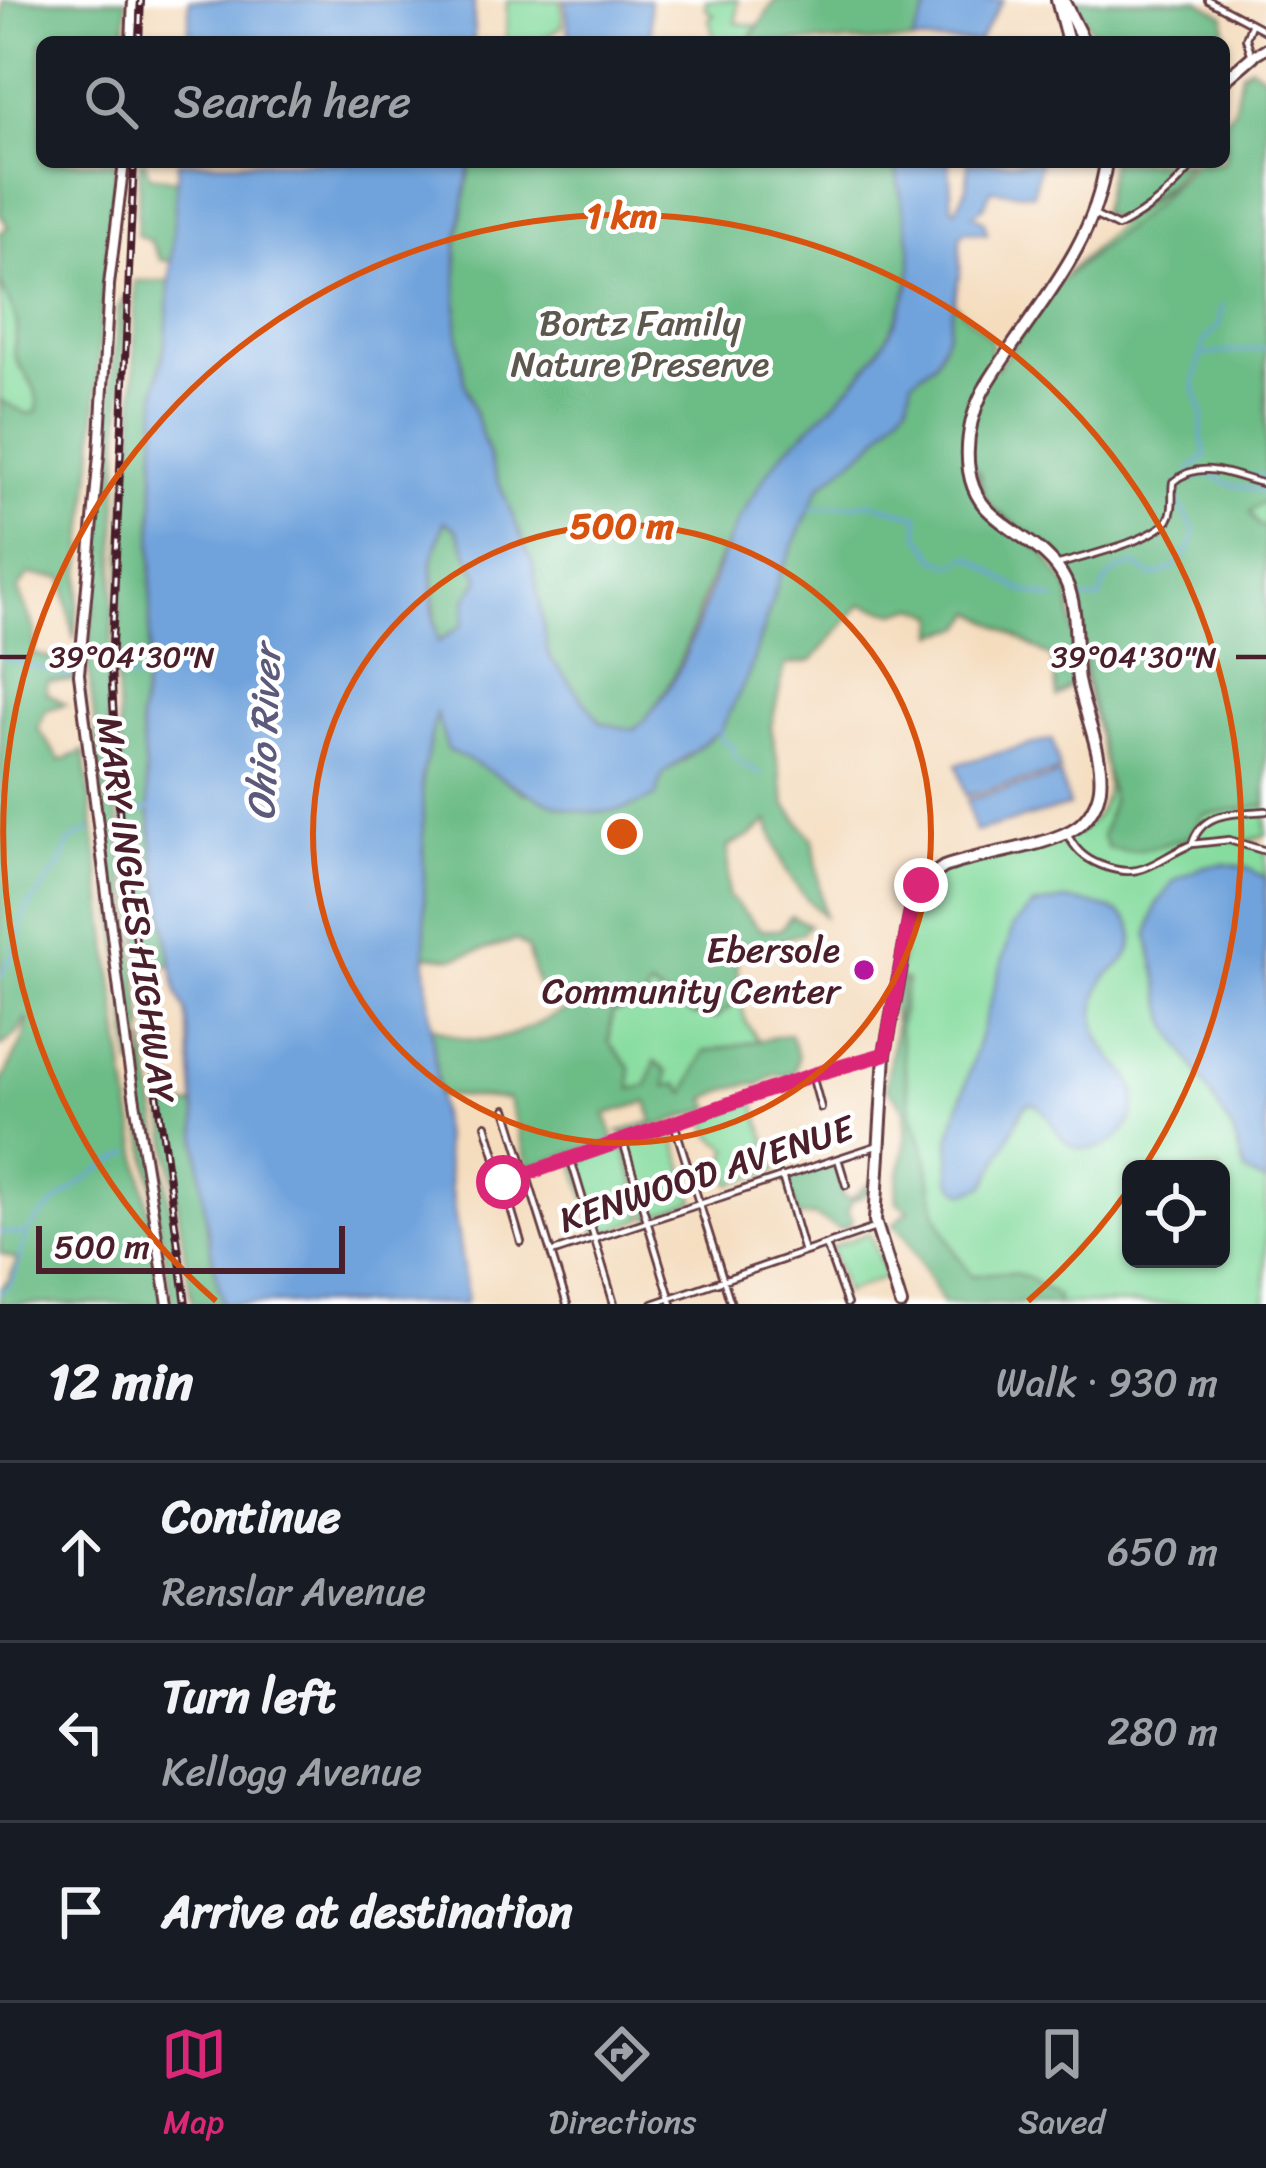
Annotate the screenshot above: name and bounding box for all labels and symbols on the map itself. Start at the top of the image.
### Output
text: 1 km [586,184,658,248]
park label: Bortz Family Nature Preserve [511,291,769,396]
text: 500 m [570,494,675,558]
text: 39°04'30"N [49,630,215,684]
text: 39°04'30"N [1051,630,1217,684]
water label: Ohio River [226,638,301,822]
street label: MARY INGLES HIGHWAY [77,712,195,1109]
centre of rings [601,813,643,855]
route end [894,858,948,912]
place label: Ebersole Community Center [542,918,842,1023]
marker: Ebersole Community Center [851,957,877,983]
street label: KENWOOD AVENUE [551,1096,864,1252]
route start [476,1155,530,1209]
scale bar [36,1220,345,1273]

